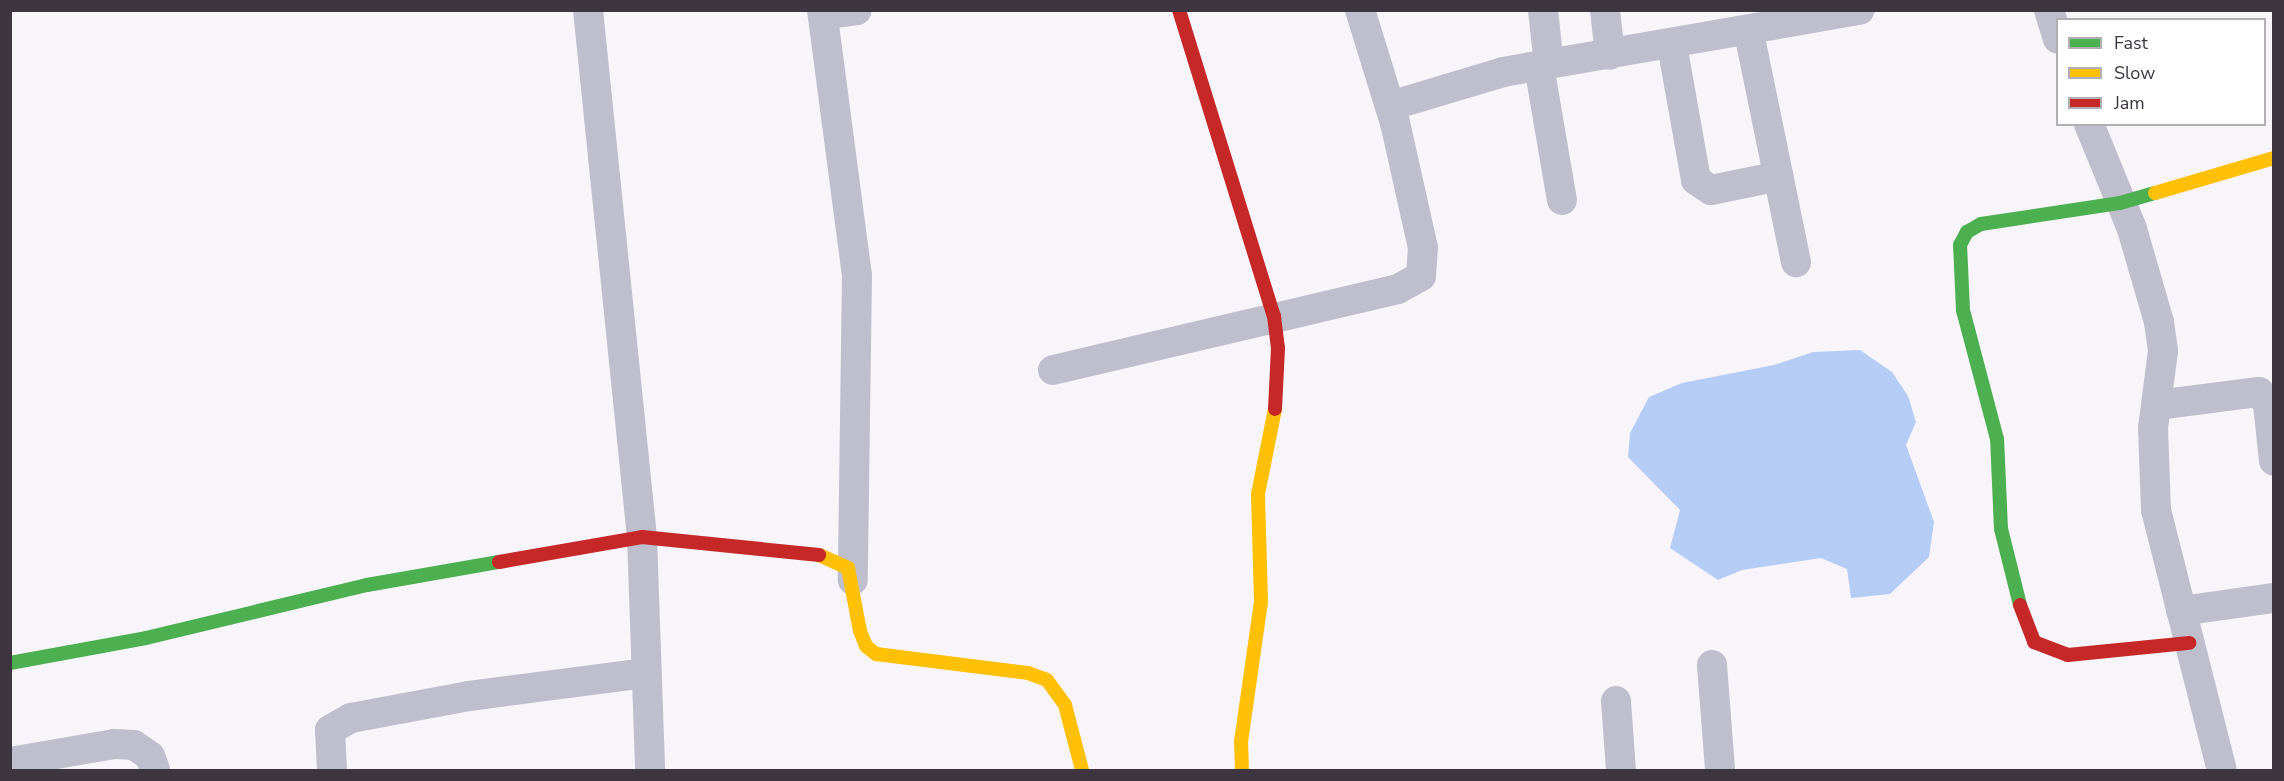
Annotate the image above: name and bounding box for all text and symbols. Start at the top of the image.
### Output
legend [2056,18,2266,126]
text: Fast [2114,31,2148,55]
text: Slow [2114,61,2155,85]
text: Jam [2114,91,2145,115]

